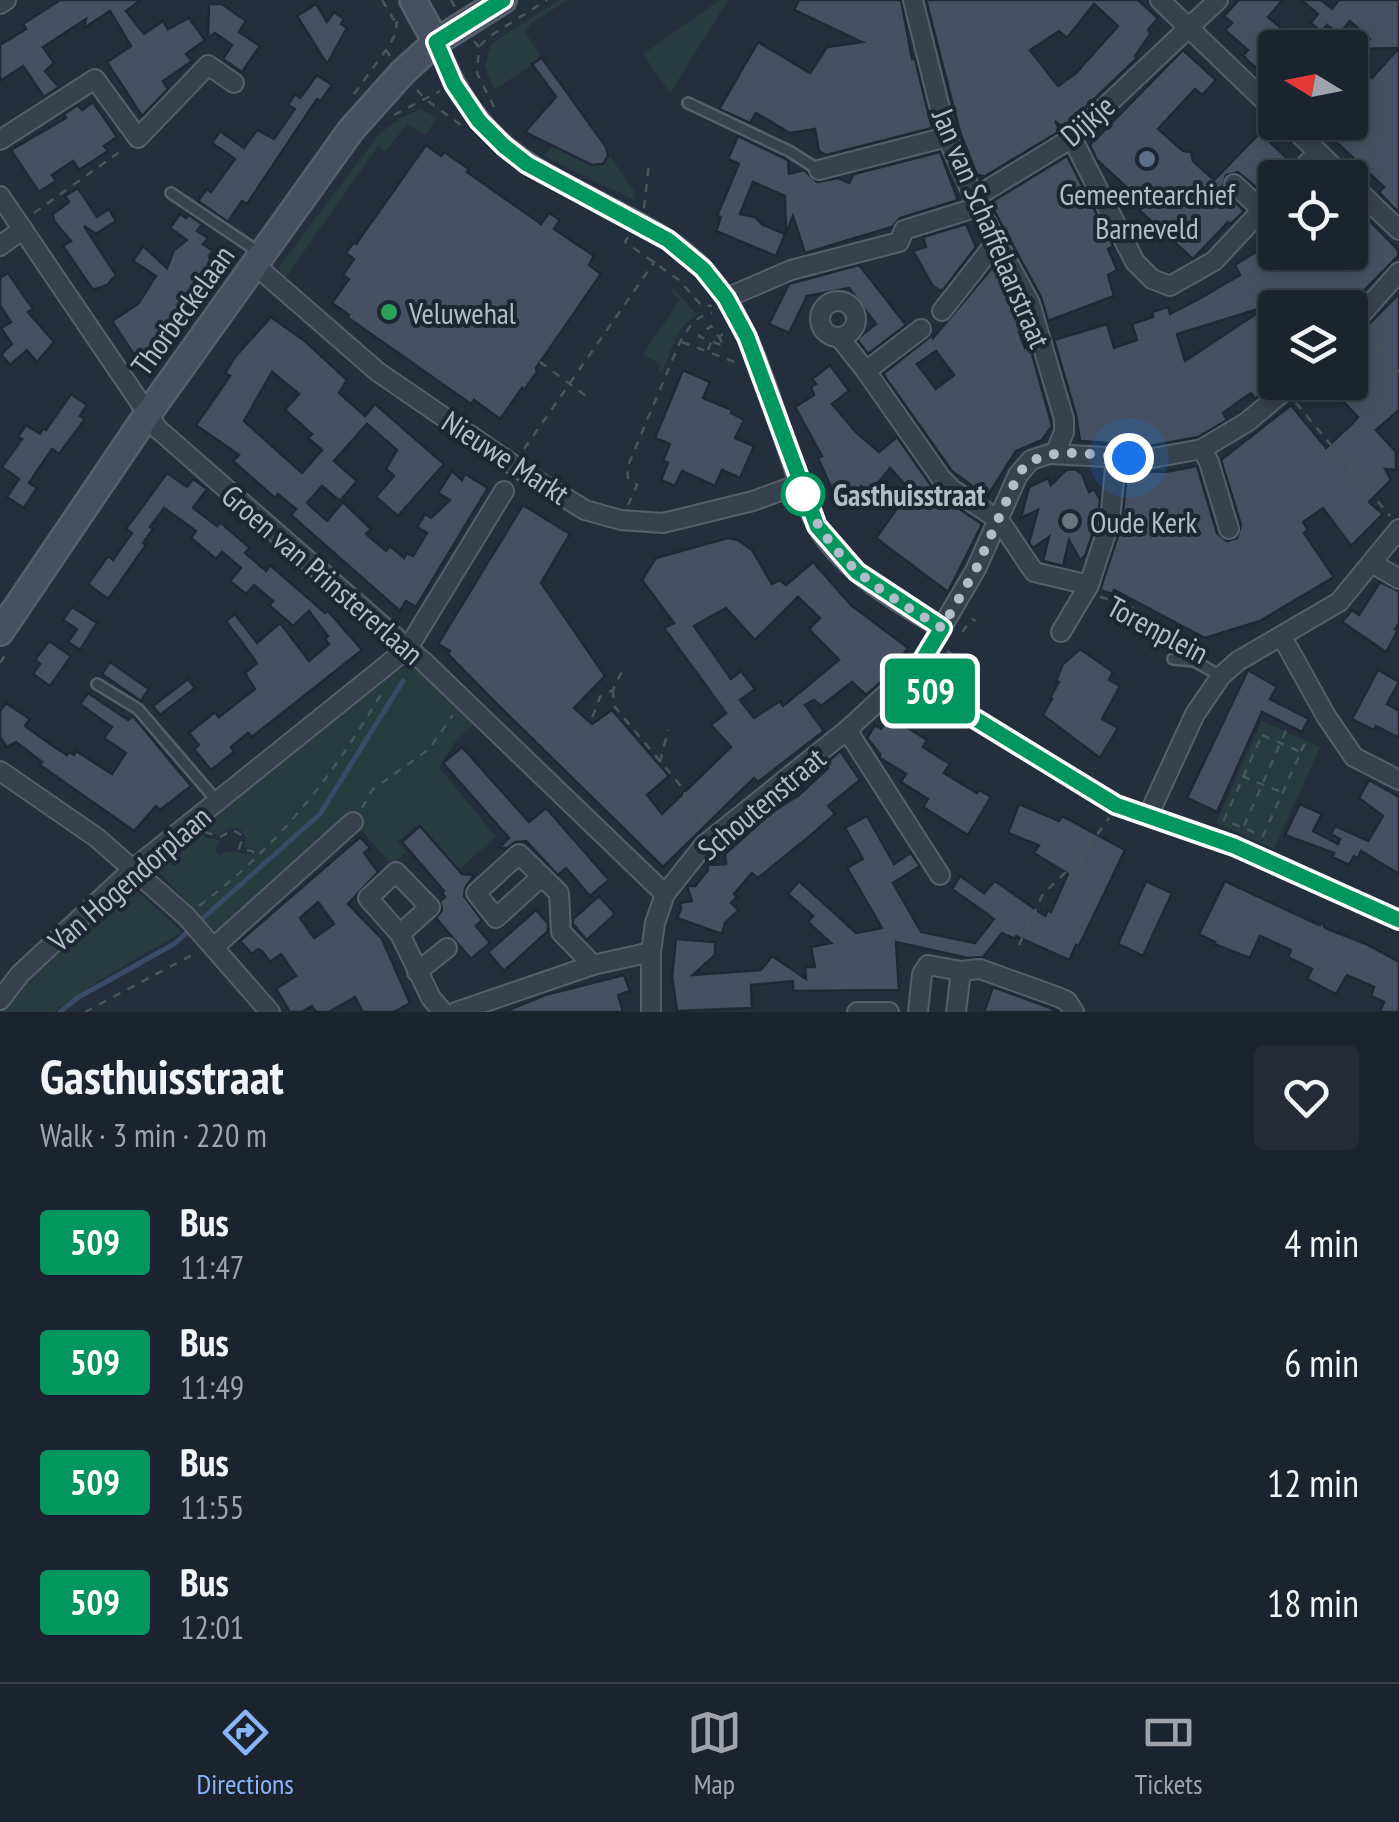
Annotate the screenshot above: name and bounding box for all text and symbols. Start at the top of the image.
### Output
north arrow [1258,30,1368,140]
map controls [1258,30,1368,400]
street label: Dijkje [1052,86,1122,154]
street label: Jan van Schaffelaarstraat [924,102,1060,354]
marker: Gemeentearchief Barneveld [1136,148,1158,170]
button: locate [1258,160,1368,270]
place label: Gemeentearchief Barneveld [1059,174,1236,247]
street label: Thorbeckelaan [122,237,242,383]
button: layers [1258,290,1368,400]
place label: Veluwehal [408,293,516,332]
marker: Veluwehal [378,301,400,323]
street label: Nieuwe Markt [435,402,577,513]
your location [1104,433,1154,483]
marker: Gasthuisstraat [782,473,824,515]
place label: Gasthuisstraat [833,475,986,514]
street label: Groen van Prinstererlaan [214,476,432,672]
place label: Oude Kerk [1090,502,1197,541]
marker: Oude Kerk [1059,510,1081,532]
street label: Torenplein [1101,586,1215,672]
line badge: 509 [872,658,988,724]
text: 509 [905,668,955,714]
street label: Schoutenstraat [689,738,834,868]
street label: Van Hogendorplaan [39,797,218,960]
text: Gasthuisstraat [40,1045,284,1107]
button: heart [1254,1045,1359,1150]
text: Walk · 3 min · 220 m [40,1114,267,1156]
text: Bus [180,1197,229,1246]
text: 4 min [1284,1218,1359,1267]
text: 509 [70,1219,120,1265]
text: 11:47 [180,1246,244,1288]
text: Bus [180,1317,229,1366]
text: 6 min [1284,1338,1359,1387]
text: 509 [70,1339,120,1385]
text: 11:49 [180,1366,244,1408]
text: Bus [180,1437,229,1486]
text: 12 min [1267,1458,1359,1507]
text: 509 [70,1459,120,1505]
text: 11:55 [180,1486,244,1528]
text: Bus [180,1557,229,1606]
text: 18 min [1267,1578,1359,1627]
text: 509 [70,1579,120,1625]
text: 12:01 [180,1606,244,1648]
tab: Directions [196,1705,294,1802]
tab: Map [687,1705,742,1802]
tab: Tickets [1135,1705,1203,1802]

